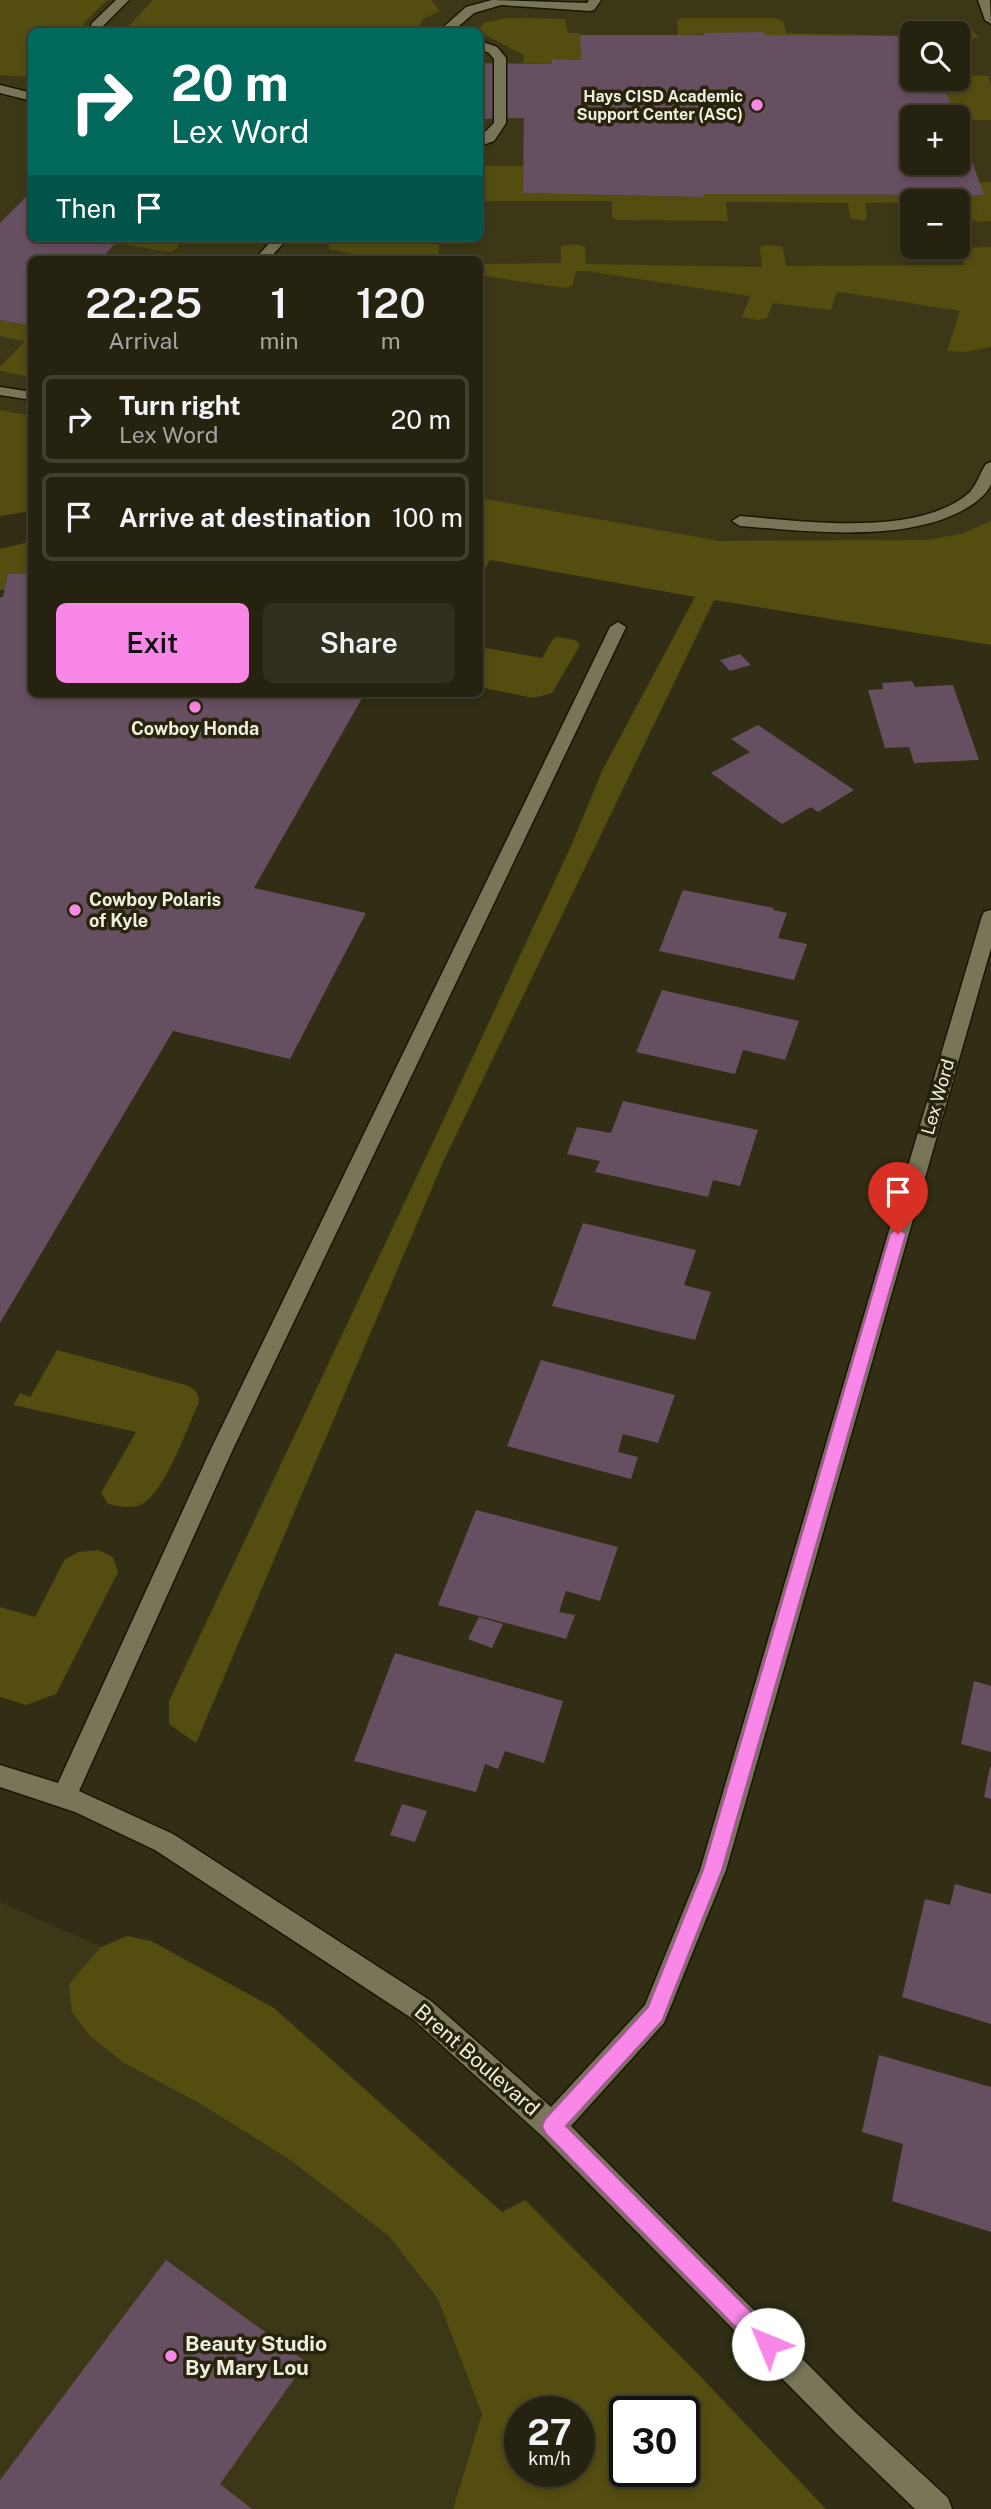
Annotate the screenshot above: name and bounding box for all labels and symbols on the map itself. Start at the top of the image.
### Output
place label: Hays CISD Academic Support Center (ASC) [577,87,743,124]
marker: Hays CISD Academic Support Center (ASC) [749,97,765,113]
marker: Cowboy Honda [187,699,203,715]
place label: Cowboy Honda [131,718,259,739]
place label: Cowboy Polaris of Kyle [89,889,221,931]
marker: Cowboy Polaris of Kyle [67,902,83,918]
street label: Lex Word [917,1057,958,1137]
pin [868,1162,928,1234]
street label: Brent Boulevard [410,1999,545,2121]
position arrow [731,2307,805,2381]
place label: Beauty Studio By Mary Lou [185,2331,327,2380]
marker: Beauty Studio By Mary Lou [163,2348,179,2364]
speed limit sign: 30 [609,2396,700,2487]

